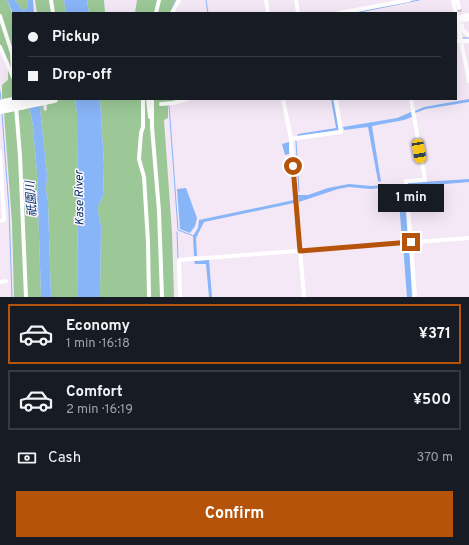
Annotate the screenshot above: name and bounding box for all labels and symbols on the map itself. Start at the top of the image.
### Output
car [411,138,427,164]
route start [284,157,302,175]
water label: Kase River [71,169,88,226]
water label: 祇園川 [23,178,41,217]
callout: 1 min [378,184,444,212]
route end [402,233,420,251]

